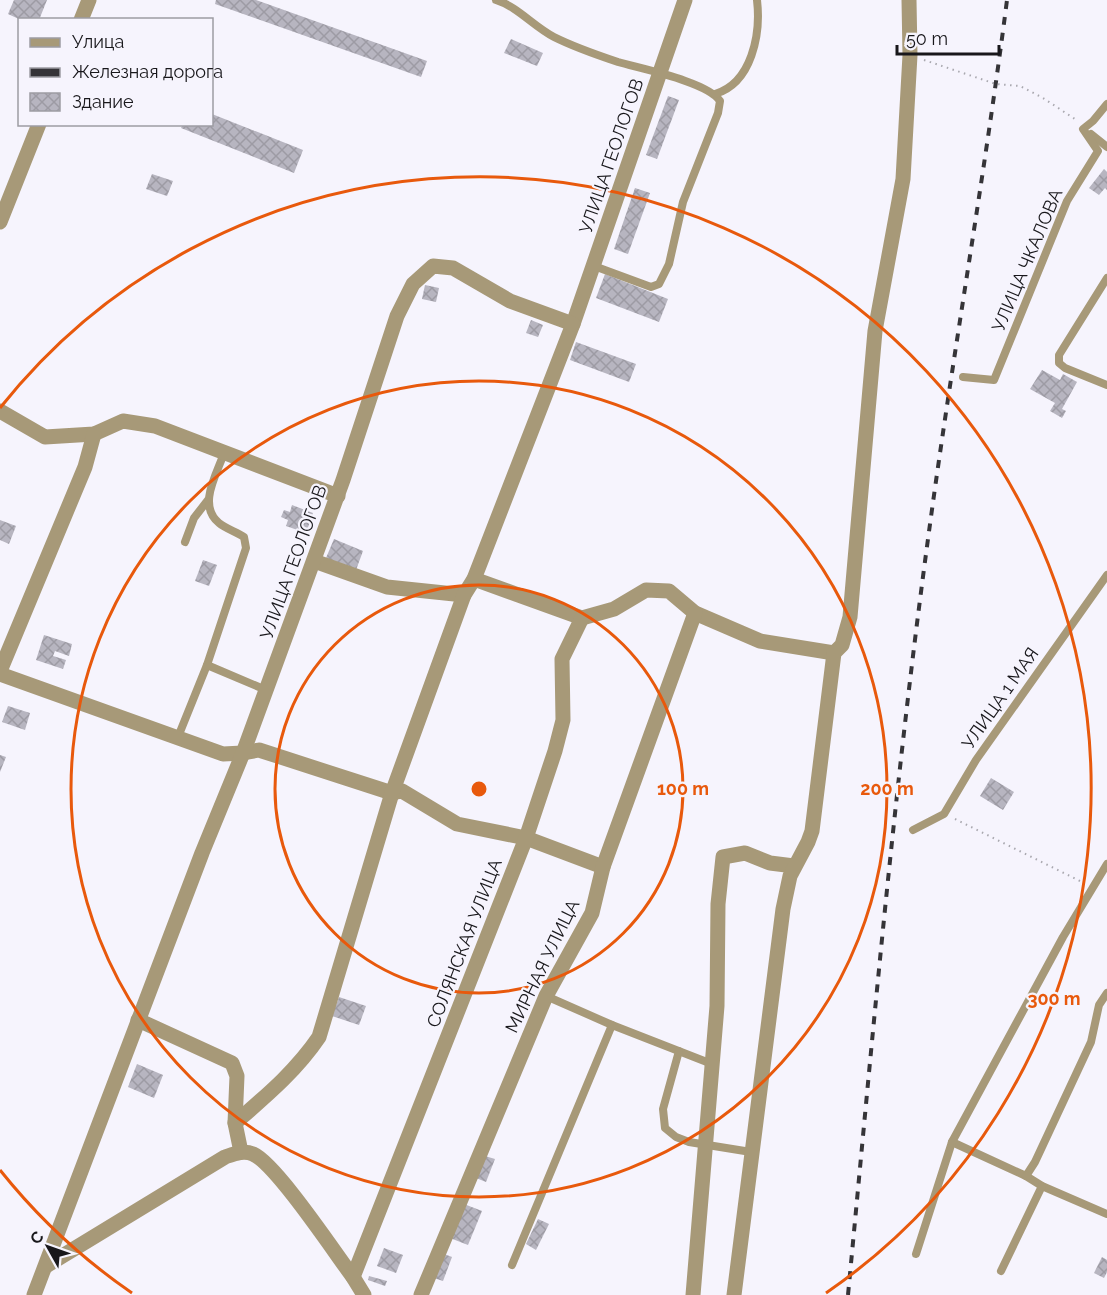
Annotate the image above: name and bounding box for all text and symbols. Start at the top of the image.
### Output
legend [18,18,213,126]
scale bar [897,18,999,56]
text: 50 m [906,28,948,49]
text: Улица [72,31,124,52]
text: Железная дорога [72,61,223,82]
street label: УЛИЦА ГЕОЛОГОВ [575,76,647,236]
text: Здание [72,91,134,112]
street label: УЛИЦА ЧКАЛОВА [987,186,1067,334]
street label: УЛИЦА ГЕОЛОГОВ [255,482,331,642]
street label: УЛИЦА 1 МАЯ [957,643,1043,753]
text: 100 m [657,778,709,799]
text: 200 m [860,778,914,799]
centre of rings [469,779,489,799]
street label: СОЛЯНСКАЯ УЛИЦА [422,856,506,1030]
street label: МИРНАЯ УЛИЦА [501,896,583,1036]
text: 300 m [1027,988,1081,1009]
north arrow [18,1217,78,1277]
text: С [26,1227,48,1248]

